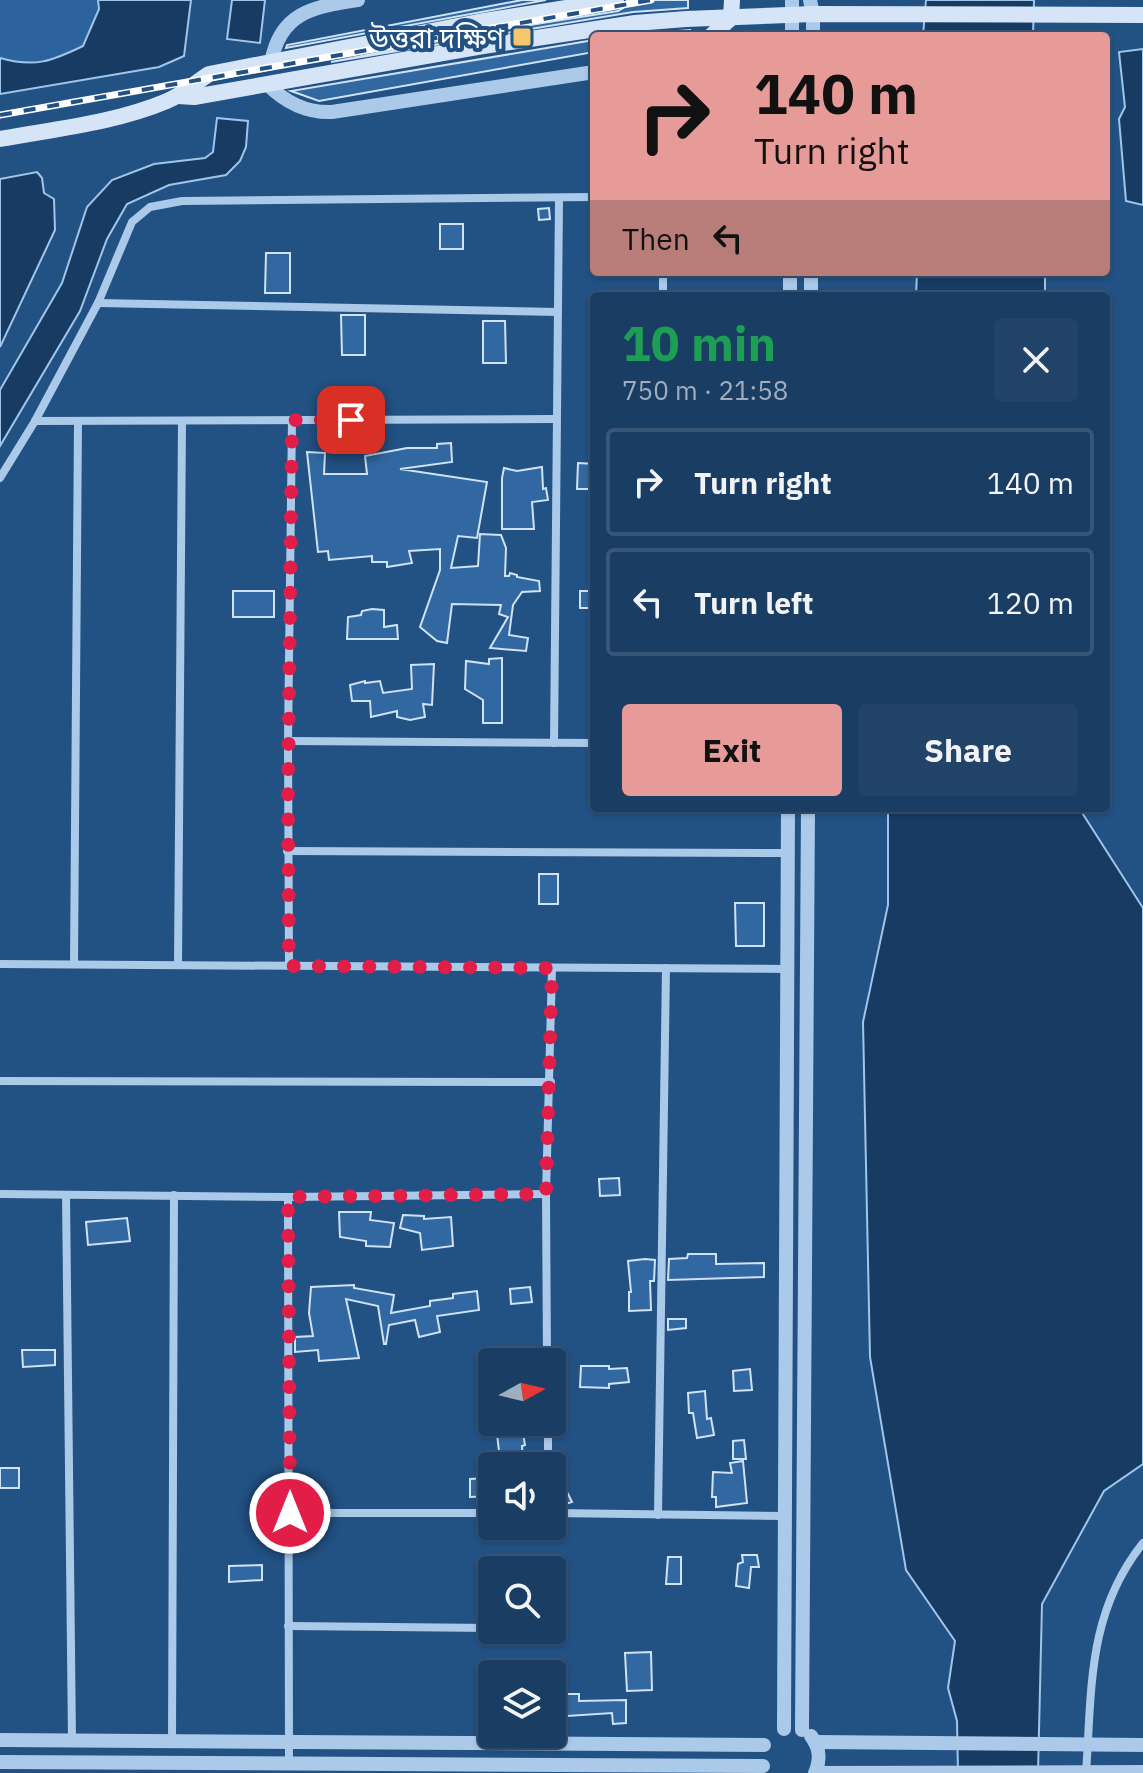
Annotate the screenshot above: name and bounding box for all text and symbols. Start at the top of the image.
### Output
place label: উত্তরা দক্ষিণ [368,19,505,56]
marker: উত্তরা দক্ষিণ [511,26,533,48]
text: 140 m [754,57,918,129]
icon: right [622,64,726,168]
text: Turn right [754,127,910,174]
icon: left [706,216,750,260]
text: Then [622,219,690,258]
text: 10 min [622,312,776,374]
button: close [994,318,1078,402]
text: 750 m · 21:58 [622,373,788,407]
pin [317,386,385,454]
icon: arrive [329,398,373,442]
icon: right [626,460,670,504]
text: Turn right [694,463,832,502]
text: 140 m [987,463,1074,502]
icon: left [626,580,670,624]
text: Turn left [694,583,813,622]
text: 120 m [987,583,1074,622]
button: Exit [622,704,842,796]
button: Share [858,704,1078,796]
north arrow [478,1348,566,1436]
map controls [478,1348,566,1748]
button: sound [478,1452,566,1540]
position arrow [248,1471,332,1555]
button: search [478,1556,566,1644]
button: layers [478,1660,566,1748]

